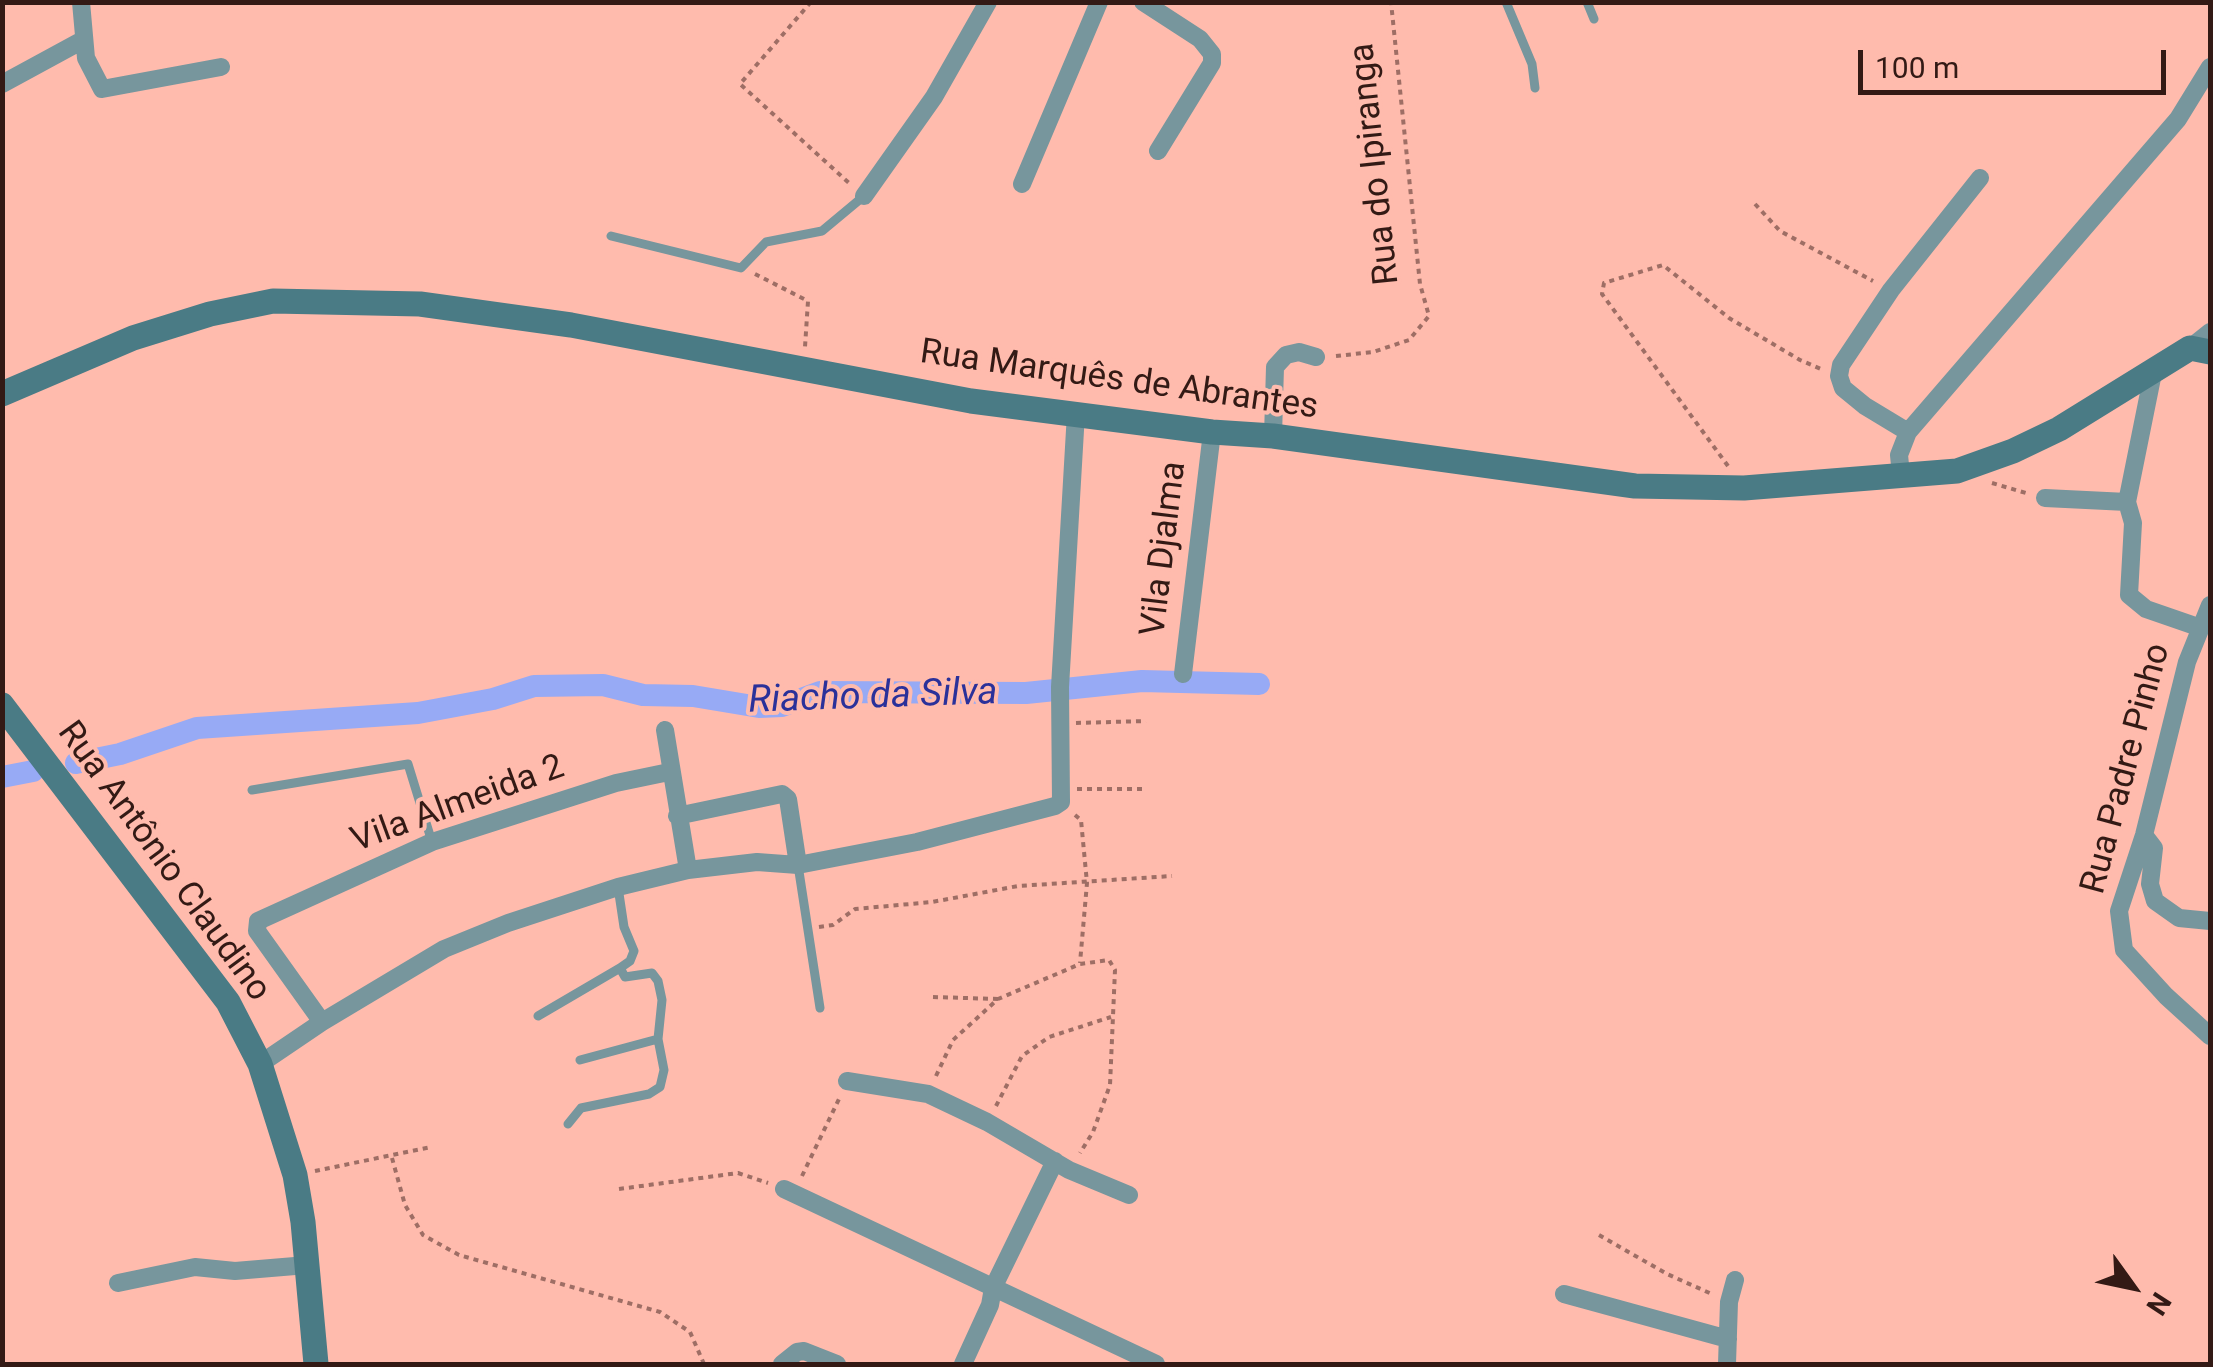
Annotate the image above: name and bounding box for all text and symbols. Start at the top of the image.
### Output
scale bar [1863,30,2170,92]
street label: Rua do Ipiranga [1342,41,1410,287]
text: 100 m [1875,50,1959,85]
street label: Rua Marquês de Abrantes [917,332,1321,430]
street label: Vila Djalma [1133,459,1197,639]
street label: Rua Padre Pinho [2073,639,2181,899]
water label: Riacho da Silva [748,671,998,725]
street label: Rua Antônio Claudino [47,714,279,1010]
street label: Vila Almeida 2 [346,747,570,863]
north arrow [2083,1237,2183,1337]
text: N [2139,1286,2178,1321]

